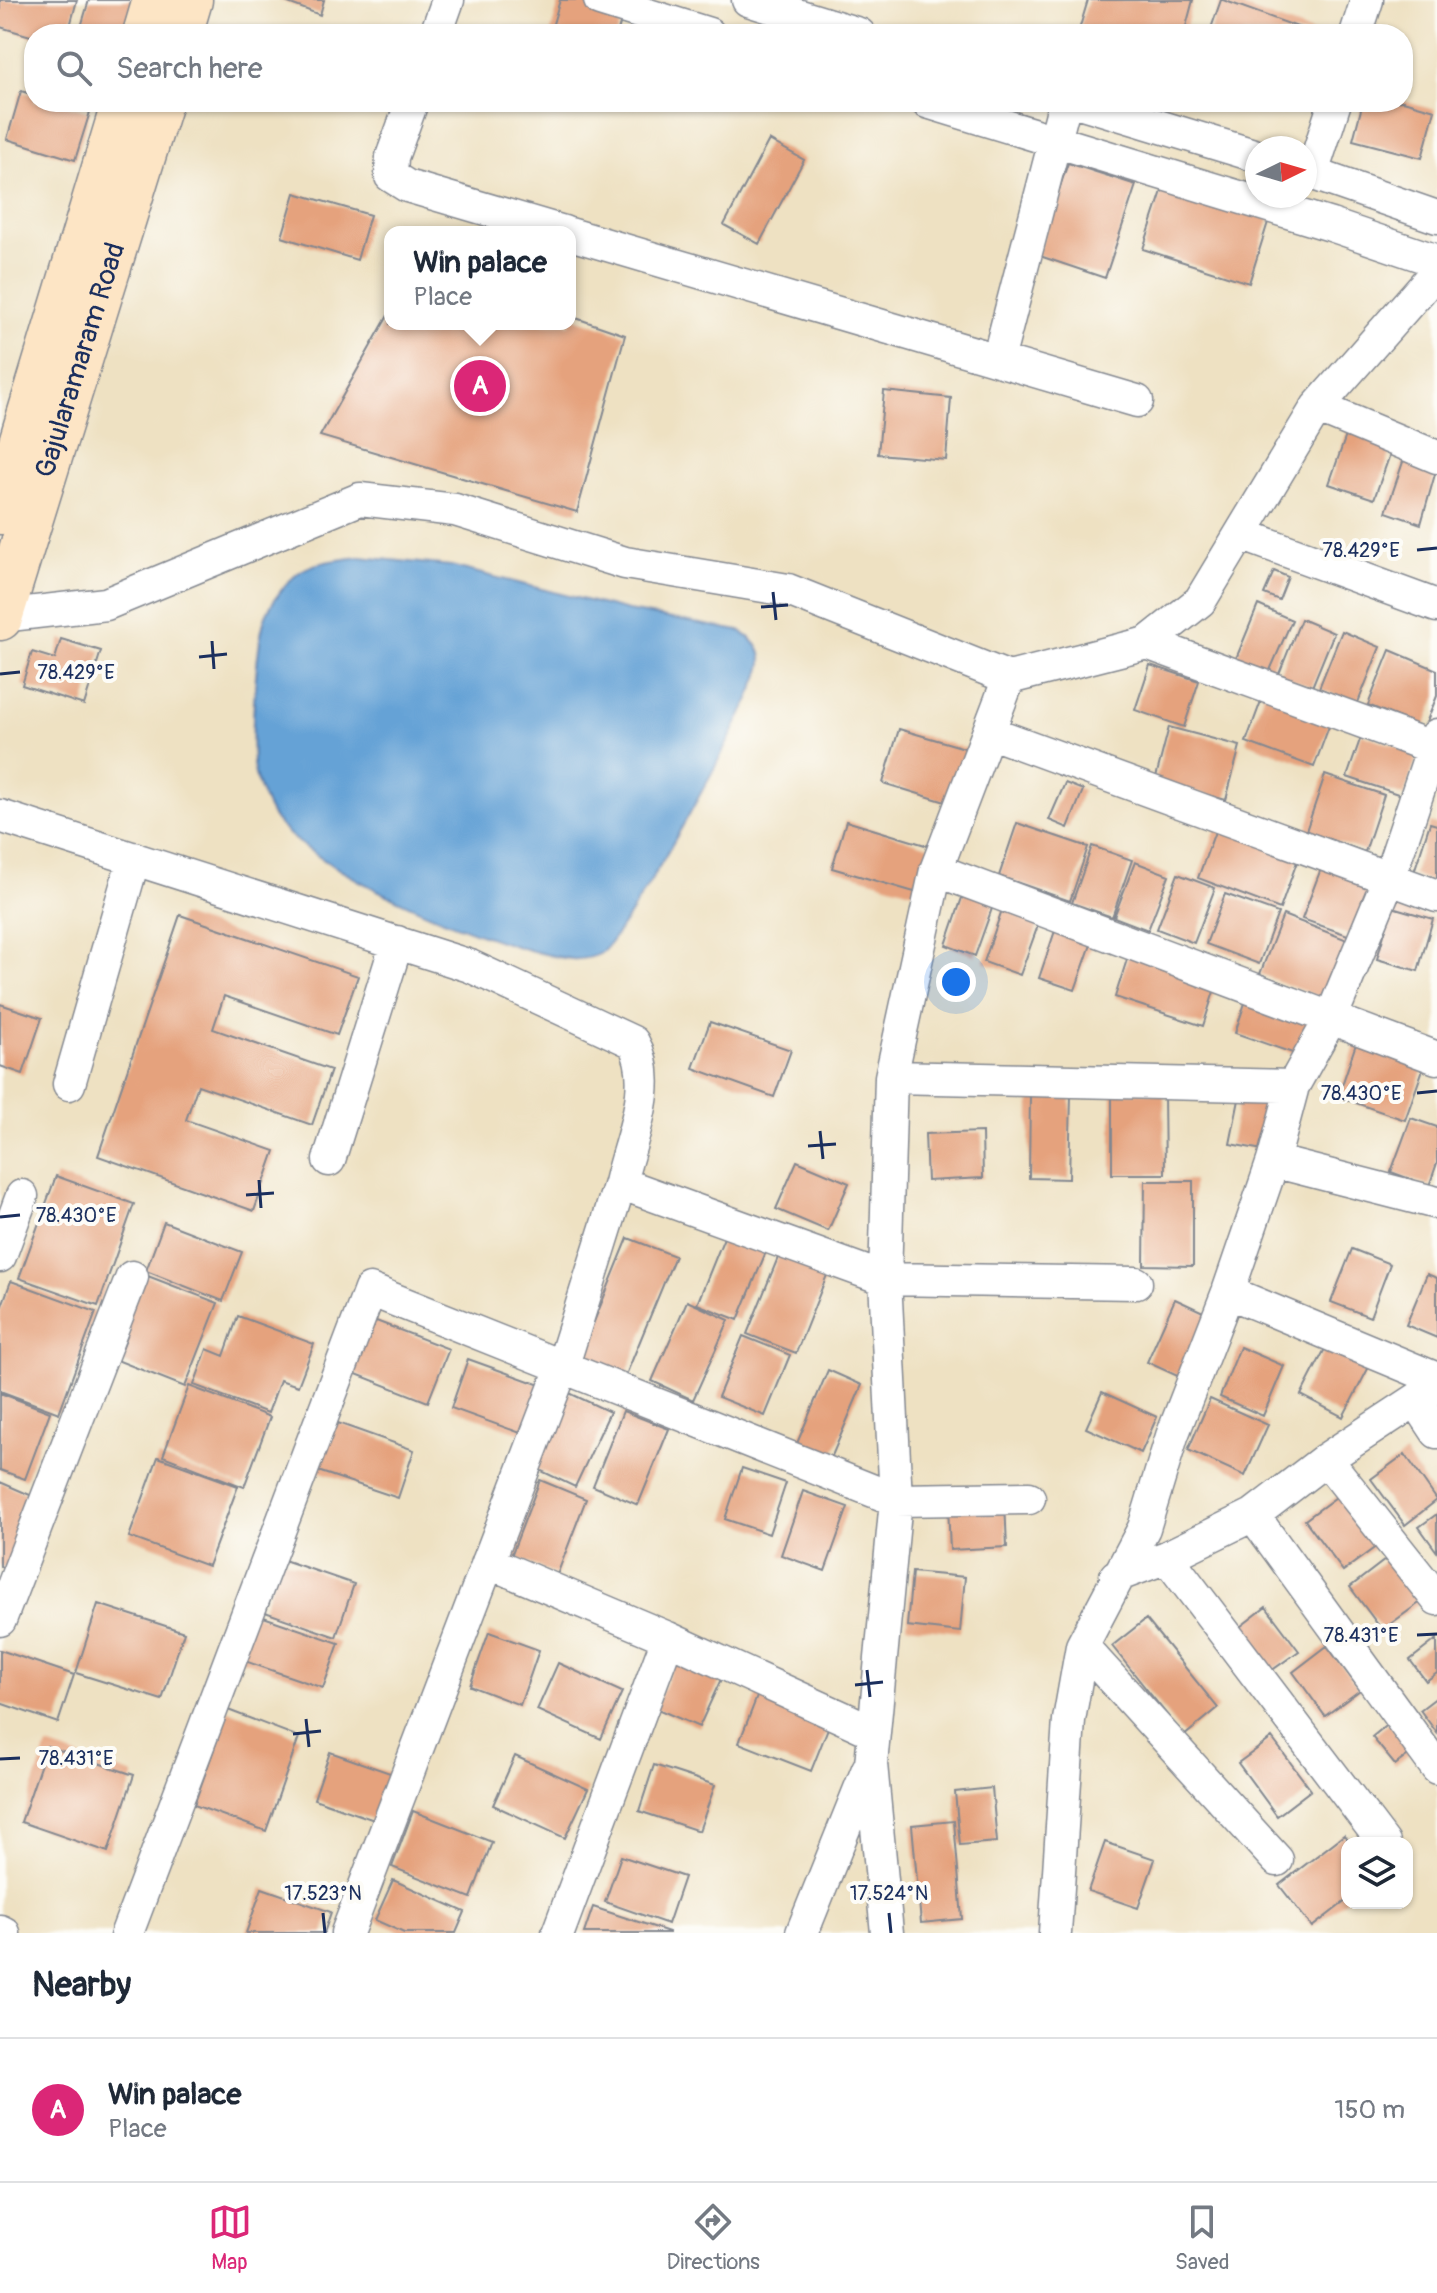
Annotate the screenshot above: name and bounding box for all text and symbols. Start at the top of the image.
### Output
search box [24,24,1413,112]
icon: search [52,46,96,90]
text: Search here [116,50,263,87]
north arrow [1245,136,1317,208]
popup [384,226,576,330]
street label: Gajularamaram Road [27,238,133,482]
text: Win palace [413,244,547,281]
text: Place [413,281,472,313]
pin: A [454,356,506,416]
text: 78.429°E [1322,538,1400,563]
text: 78.429°E [37,660,115,685]
your location [936,962,976,1002]
text: 78.430°E [1321,1081,1401,1106]
text: 78.430°E [36,1203,116,1228]
text: 78.431°E [1324,1623,1398,1648]
text: 78.431°E [39,1746,113,1771]
map controls [1341,1837,1413,1909]
button: layers [1341,1837,1413,1909]
text: 17.523°N [284,1881,362,1906]
text: 17.524°N [850,1881,928,1906]
text: Nearby [32,1964,131,2007]
text: Win palace [108,2076,241,2113]
text: A [50,2094,66,2126]
text: 150 m [1334,2094,1405,2126]
text: Place [108,2113,167,2145]
tab: Map [208,2200,252,2276]
tab: Directions [667,2200,760,2276]
tab: Saved [1175,2200,1229,2276]

